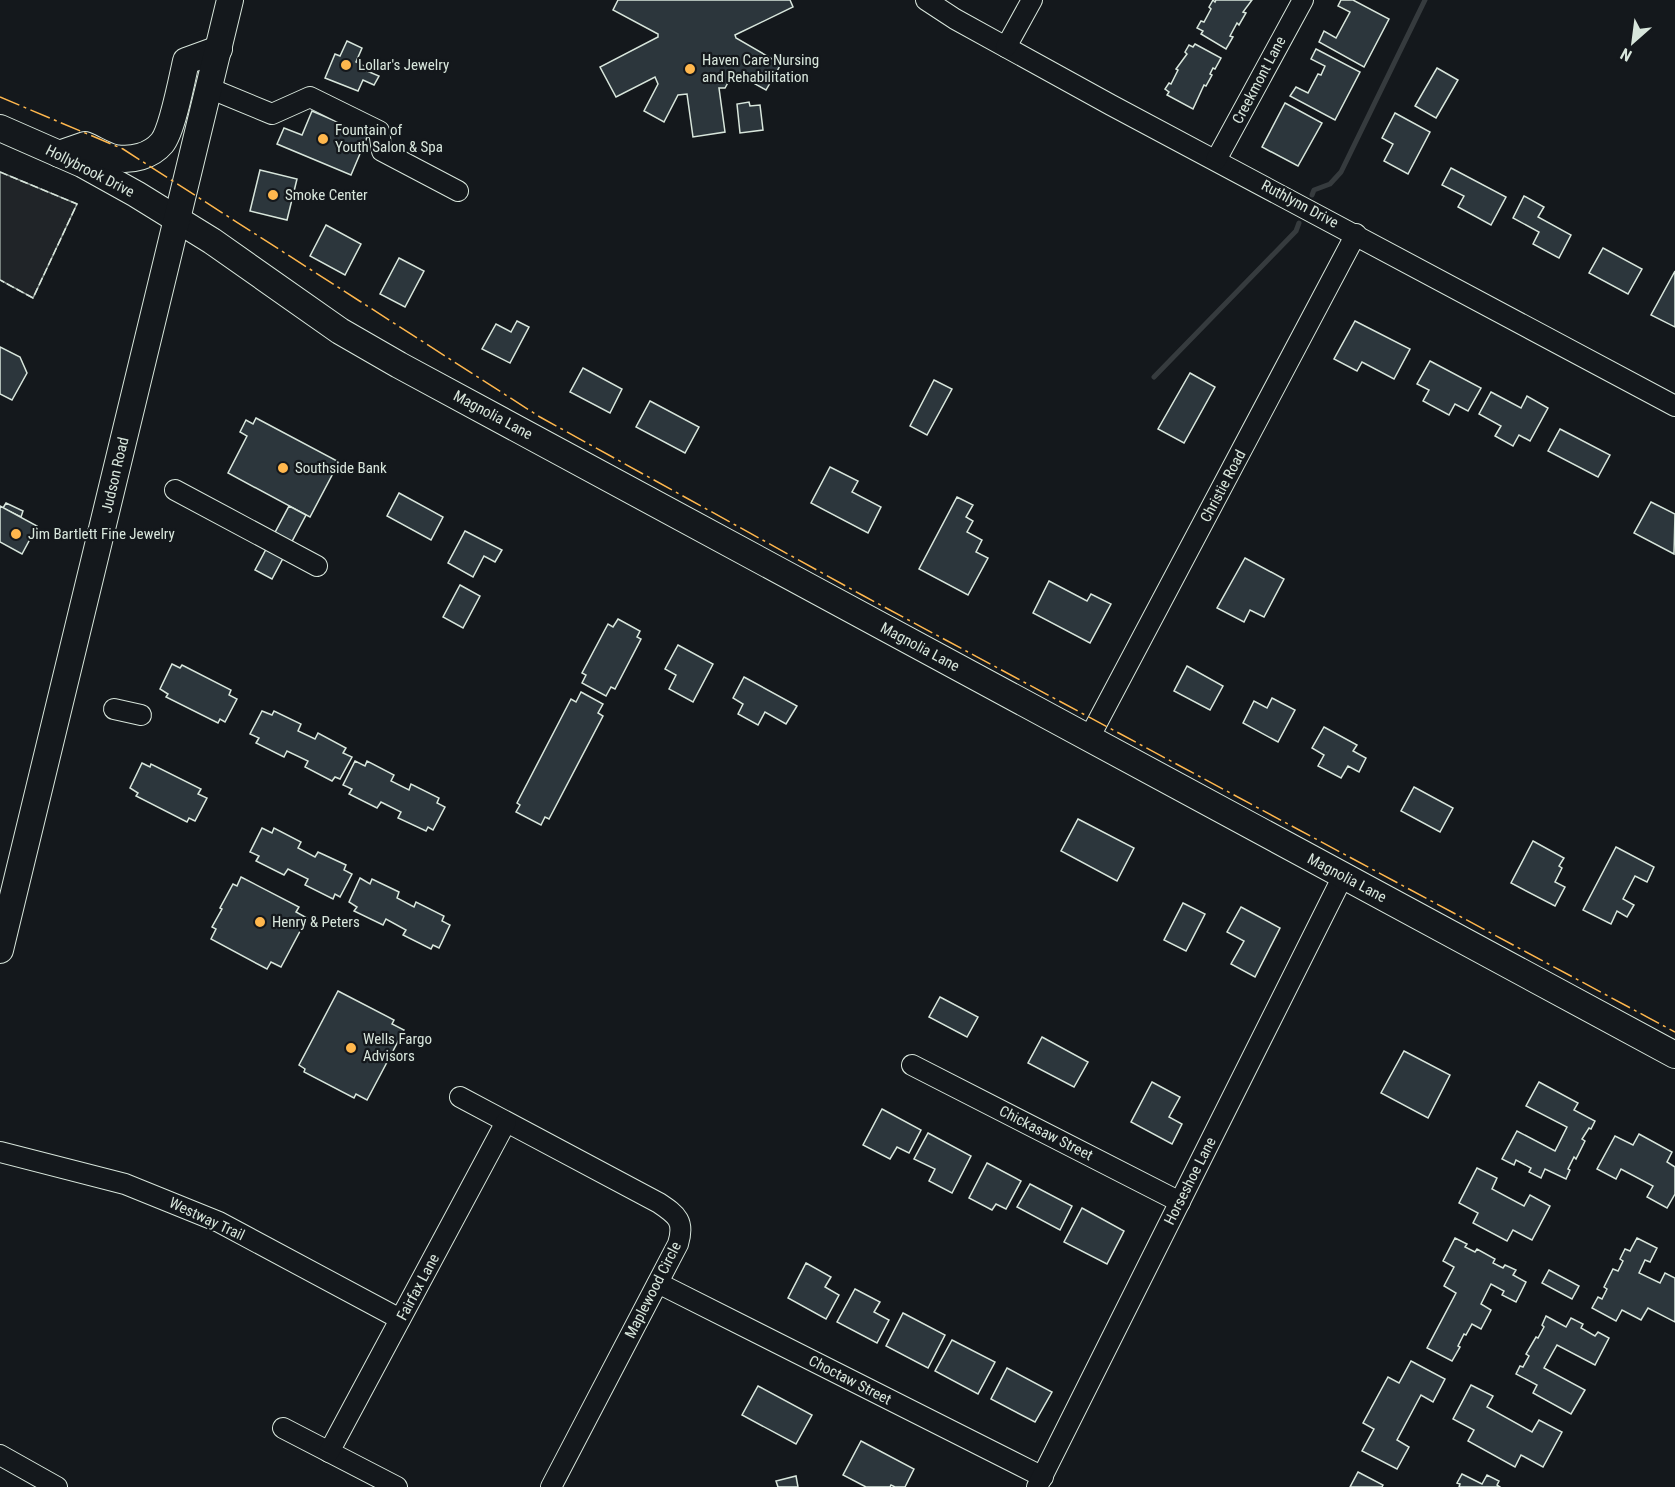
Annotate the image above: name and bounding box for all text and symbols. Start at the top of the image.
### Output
north arrow [1603,12,1663,72]
street label: Creekmont Lane [1228,33,1290,127]
text: N [1617,44,1635,65]
place label: Haven Care Nursing and Rehabilitation [702,51,819,86]
place label: Lollar's Jewelry [358,56,449,74]
marker: Lollar's Jewelry [339,58,353,72]
marker: Haven Care Nursing and Rehabilitation [683,62,697,76]
place label: Fountain of Youth Salon & Spa [335,121,443,156]
marker: Fountain of Youth Salon & Spa [316,132,330,146]
street label: Hollybrook Drive [43,141,137,201]
street label: Ruthlynn Drive [1258,176,1342,232]
place label: Smoke Center [285,186,368,204]
marker: Smoke Center [266,188,280,202]
street label: Magnolia Lane [450,387,536,443]
street label: Judson Road [98,435,132,515]
street label: Christie Road [1196,447,1250,525]
place label: Southside Bank [295,459,387,477]
marker: Southside Bank [276,461,290,475]
place label: Jim Bartlett Fine Jewelry [28,525,175,543]
marker: Jim Bartlett Fine Jewelry [9,527,23,541]
street label: Magnolia Lane [877,619,963,675]
street label: Magnolia Lane [1304,850,1390,906]
place label: Henry & Peters [272,913,360,931]
marker: Henry & Peters [253,915,267,929]
place label: Wells Fargo Advisors [363,1030,432,1065]
marker: Wells Fargo Advisors [344,1041,358,1055]
street label: Chickasaw Street [996,1102,1096,1164]
street label: Horseshoe Lane [1160,1134,1220,1228]
street label: Westway Trail [166,1194,248,1244]
street label: Maplewood Circle [621,1239,685,1341]
street label: Fairfax Lane [393,1251,443,1323]
street label: Choctaw Street [806,1352,894,1408]

